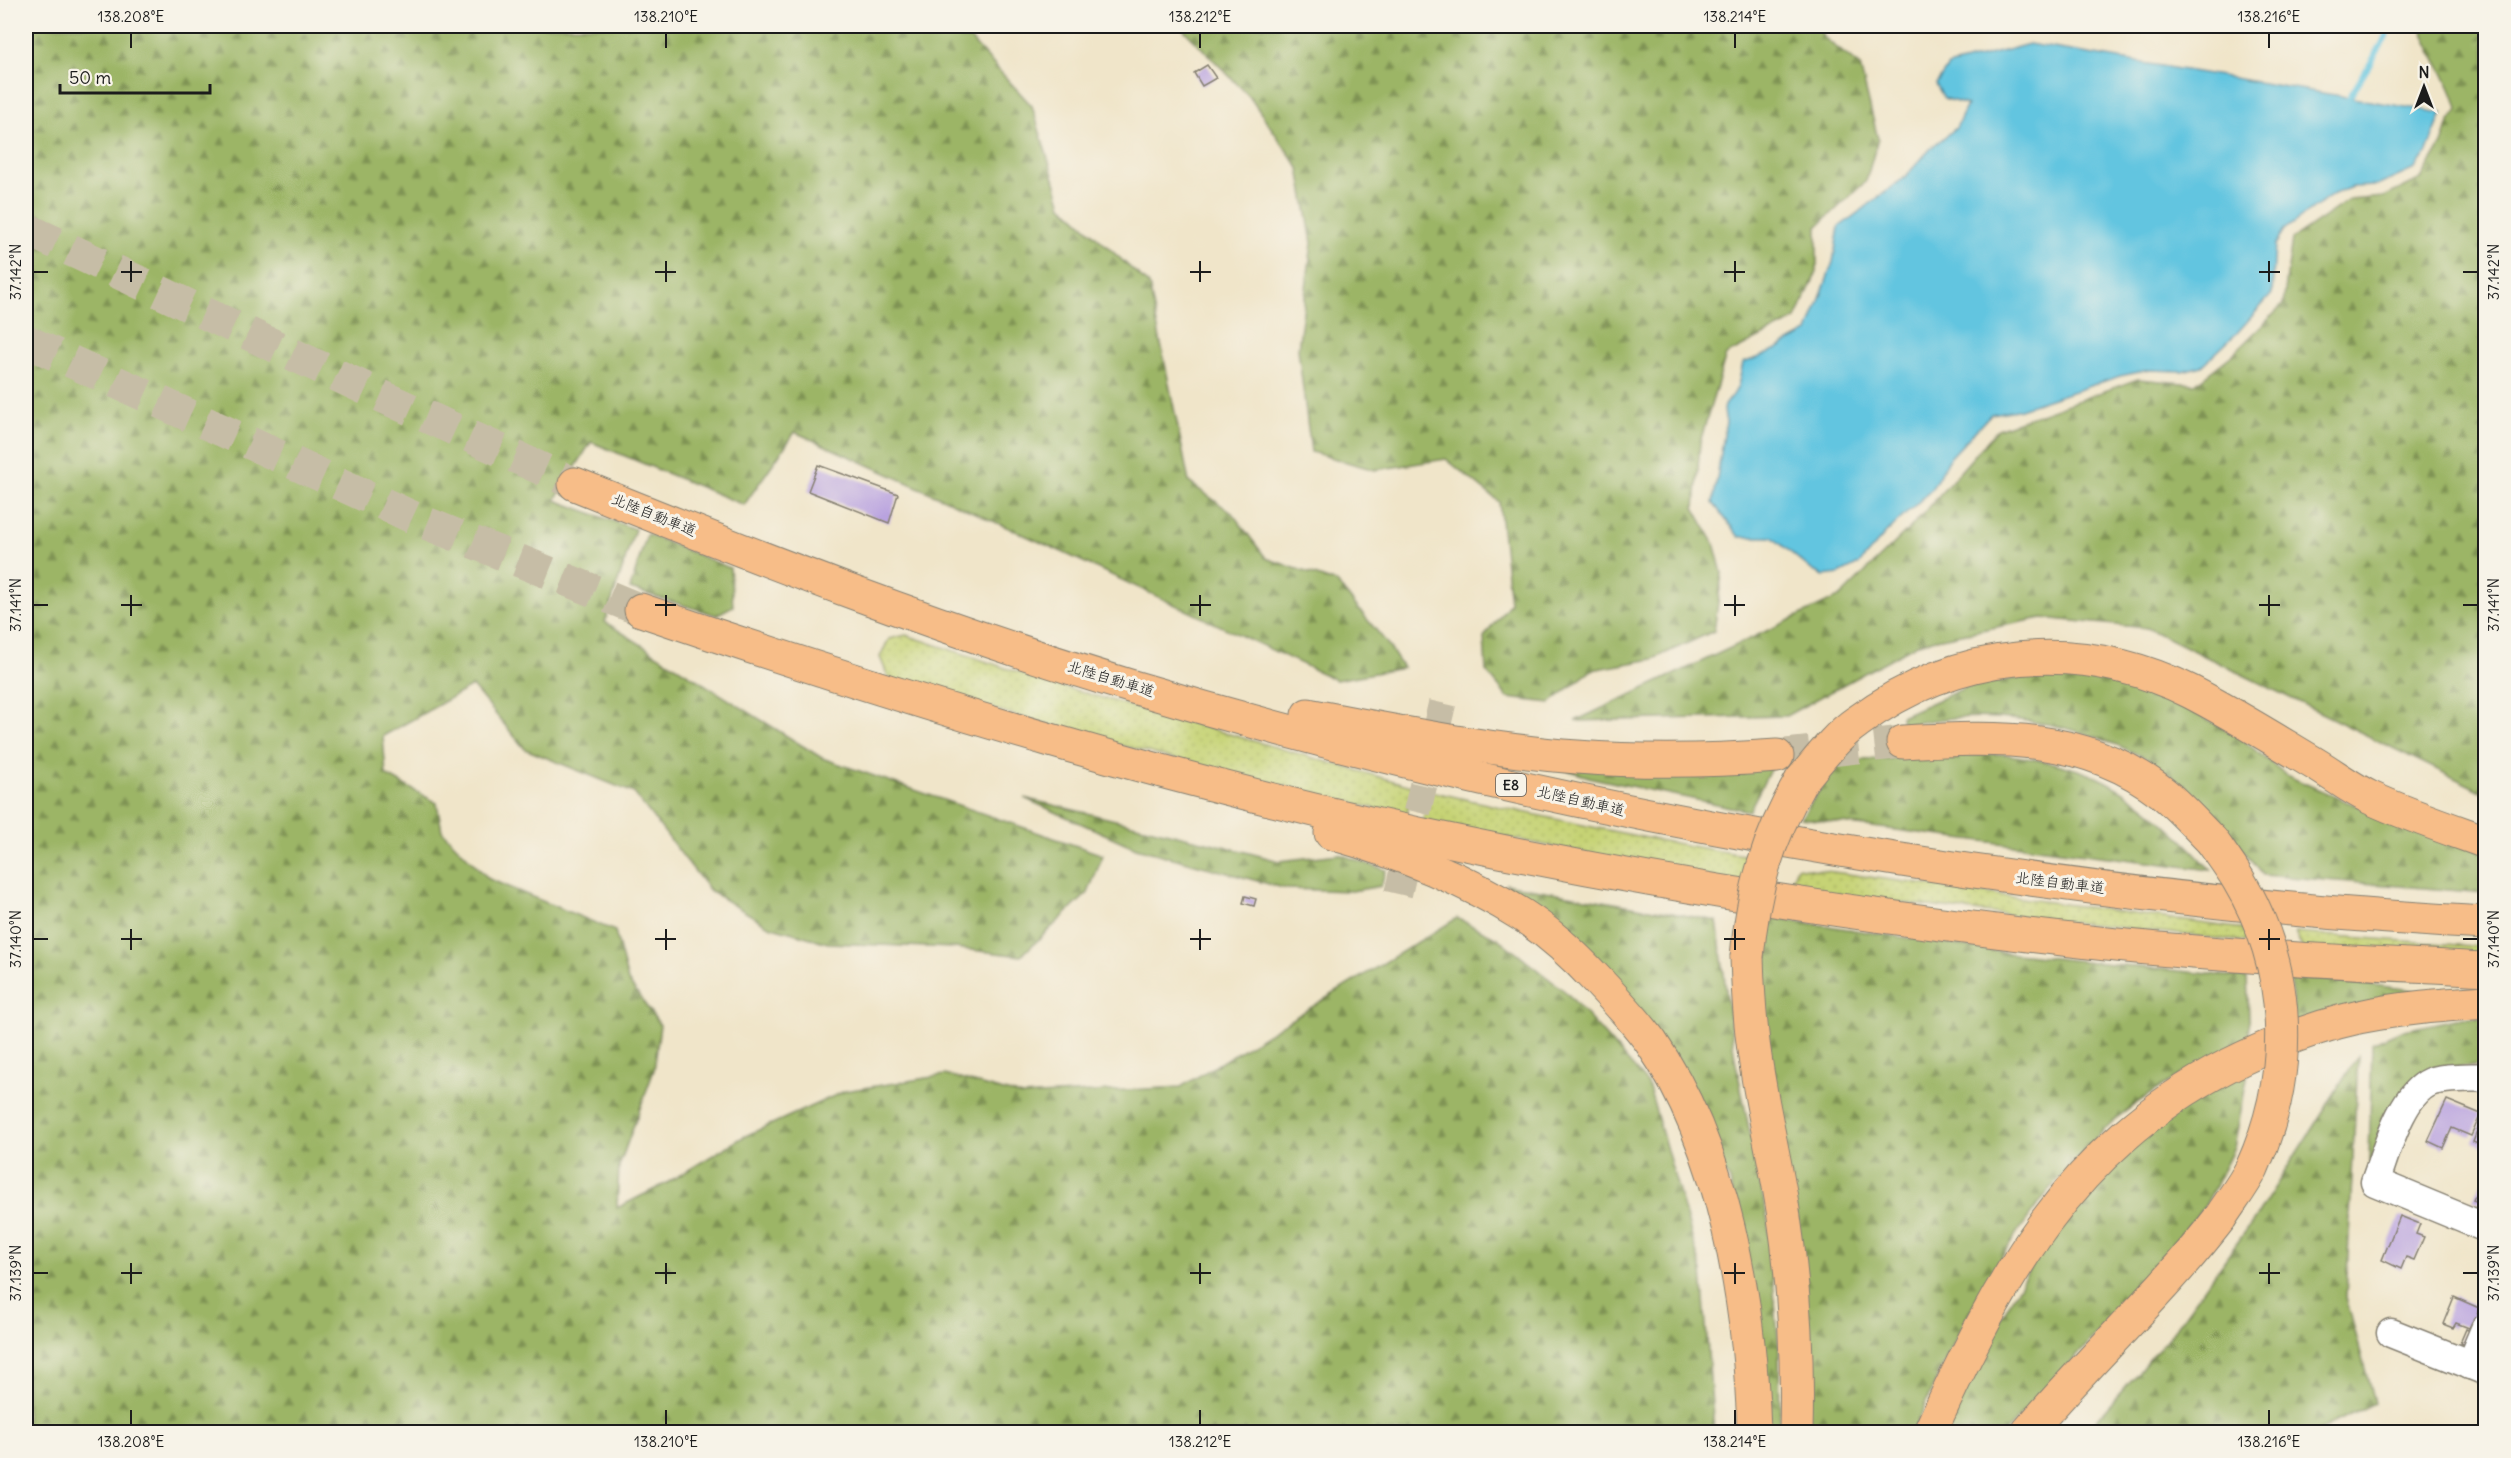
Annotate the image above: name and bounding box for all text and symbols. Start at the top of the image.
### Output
text: 138.208°E [98,7,165,26]
text: 138.210°E [634,7,698,26]
text: 138.212°E [1169,7,1231,26]
text: 138.214°E [1704,7,1767,26]
text: 138.216°E [2238,7,2301,26]
scale bar [60,57,210,95]
north arrow [2394,57,2454,117]
text: N [2418,62,2430,82]
text: 50 m [69,66,111,89]
text: 37.142°N [6,244,25,300]
text: 37.142°N [2484,244,2503,300]
street label: 北陸自動車道 [609,489,699,540]
text: 37.141°N [6,578,25,632]
text: 37.141°N [2484,578,2503,632]
street label: 北陸自動車道 [1065,656,1157,701]
road number: E8 [1496,774,1526,796]
street label: 北陸自動車道 [1535,781,1627,820]
street label: 北陸自動車道 [2014,868,2106,897]
text: 37.140°N [6,910,25,968]
text: 37.140°N [2484,910,2503,968]
text: 37.139°N [6,1245,25,1301]
text: 37.139°N [2484,1245,2503,1301]
text: 138.208°E [98,1432,165,1451]
text: 138.210°E [634,1432,698,1451]
text: 138.212°E [1169,1432,1231,1451]
text: 138.214°E [1704,1432,1767,1451]
text: 138.216°E [2238,1432,2301,1451]

